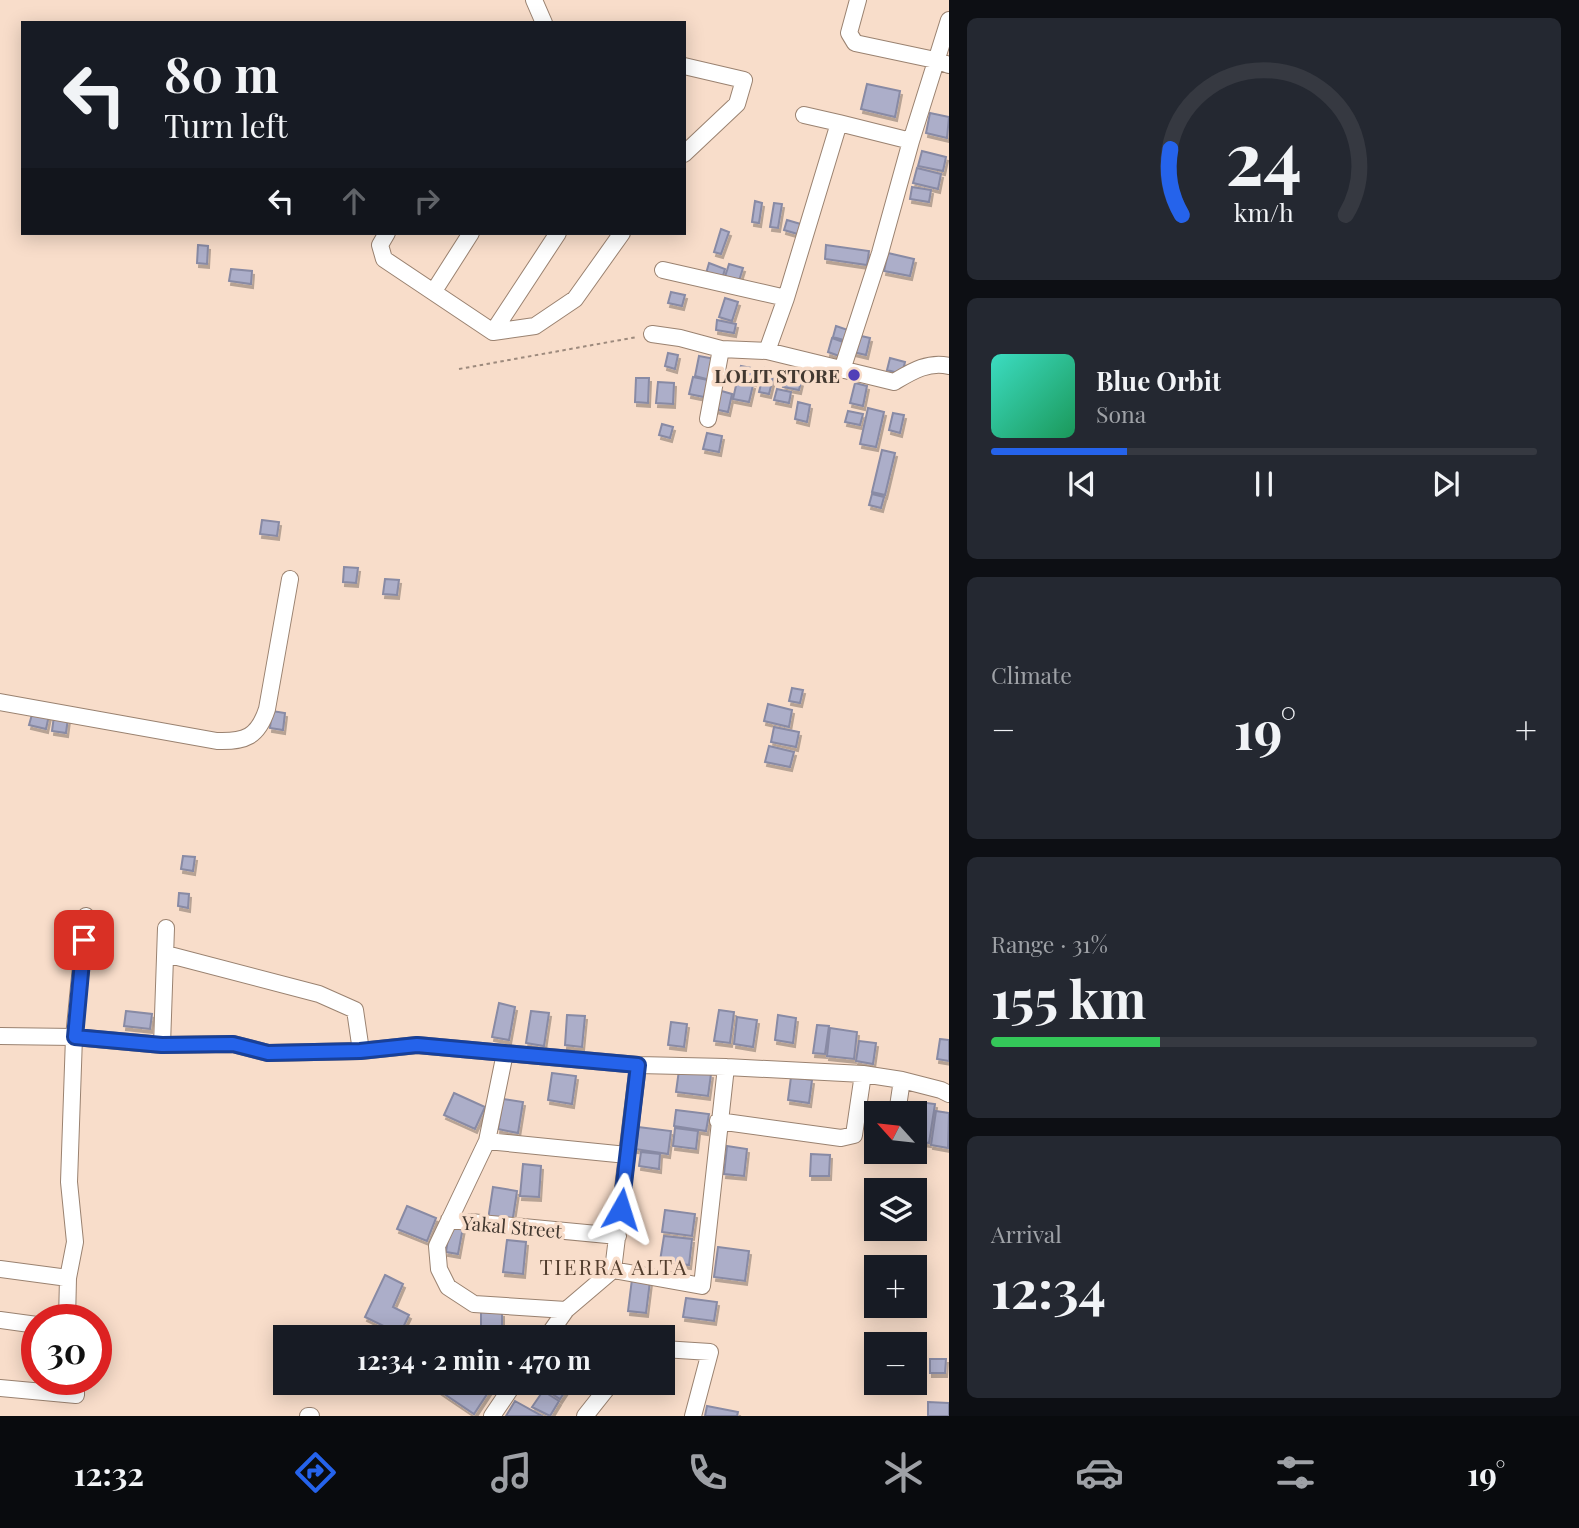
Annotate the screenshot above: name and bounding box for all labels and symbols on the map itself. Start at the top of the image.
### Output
place label: LOLIT STORE [714,362,840,388]
marker: LOLIT STORE [846,367,862,383]
pin [54,910,114,970]
north arrow [864,1101,928,1164]
position arrow [584,1172,658,1246]
street label: Yakal Street [460,1209,563,1243]
district label: TIERRA ALTA [540,1252,688,1280]
speed limit sign: 30 [21,1304,112,1395]

